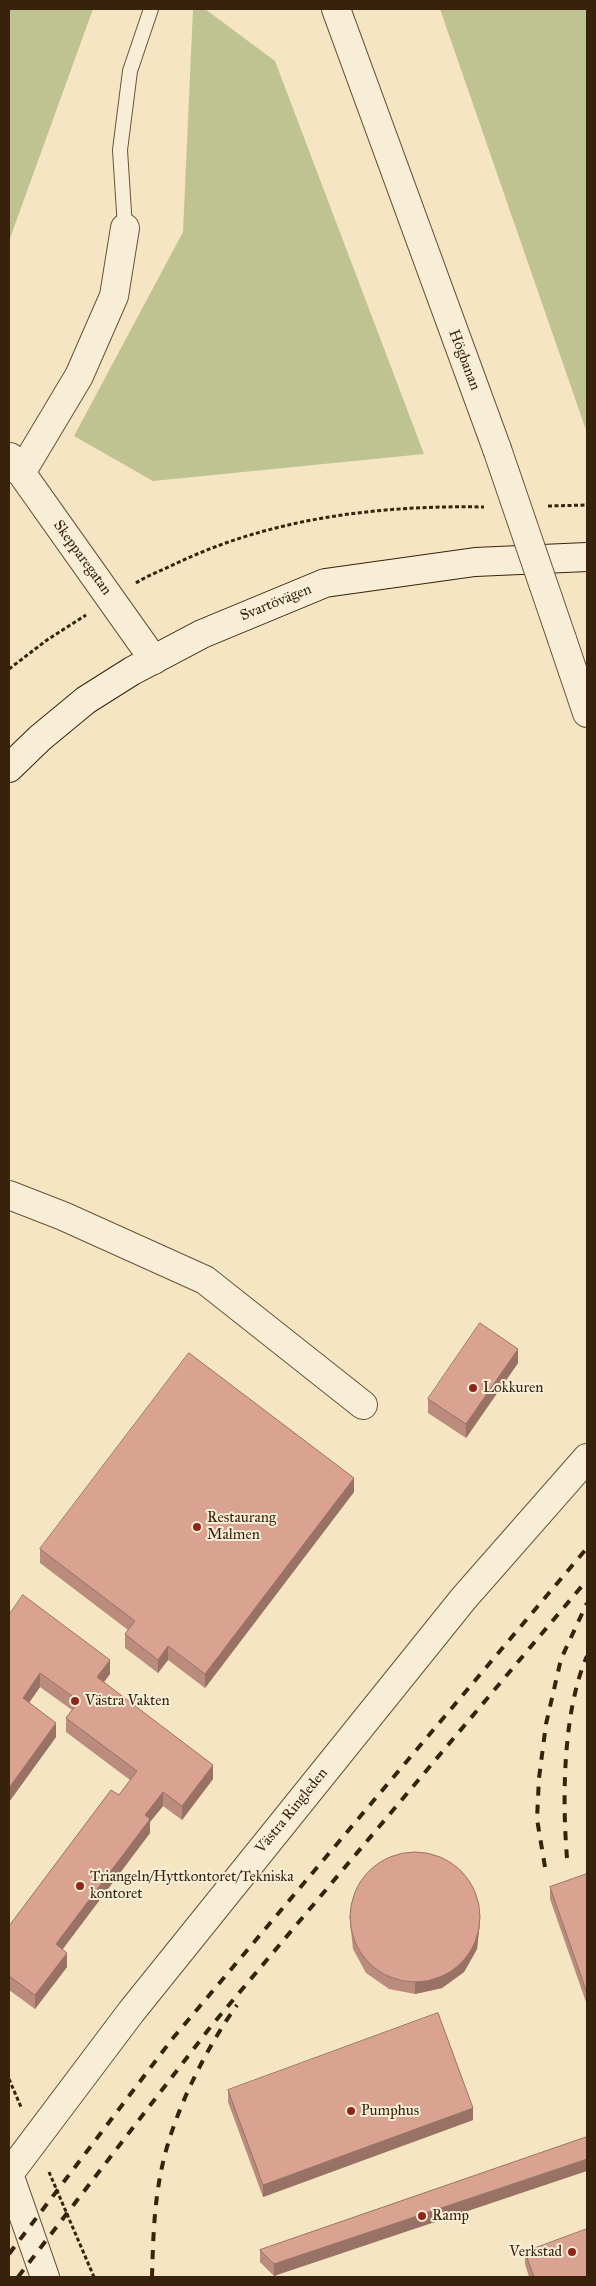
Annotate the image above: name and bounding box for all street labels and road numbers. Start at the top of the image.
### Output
street label: Högbanan [444,327,484,393]
street label: Skepparegatan [49,517,115,599]
street label: Svartövägen [238,581,314,625]
street label: Västra Ringleden [252,1765,332,1857]

